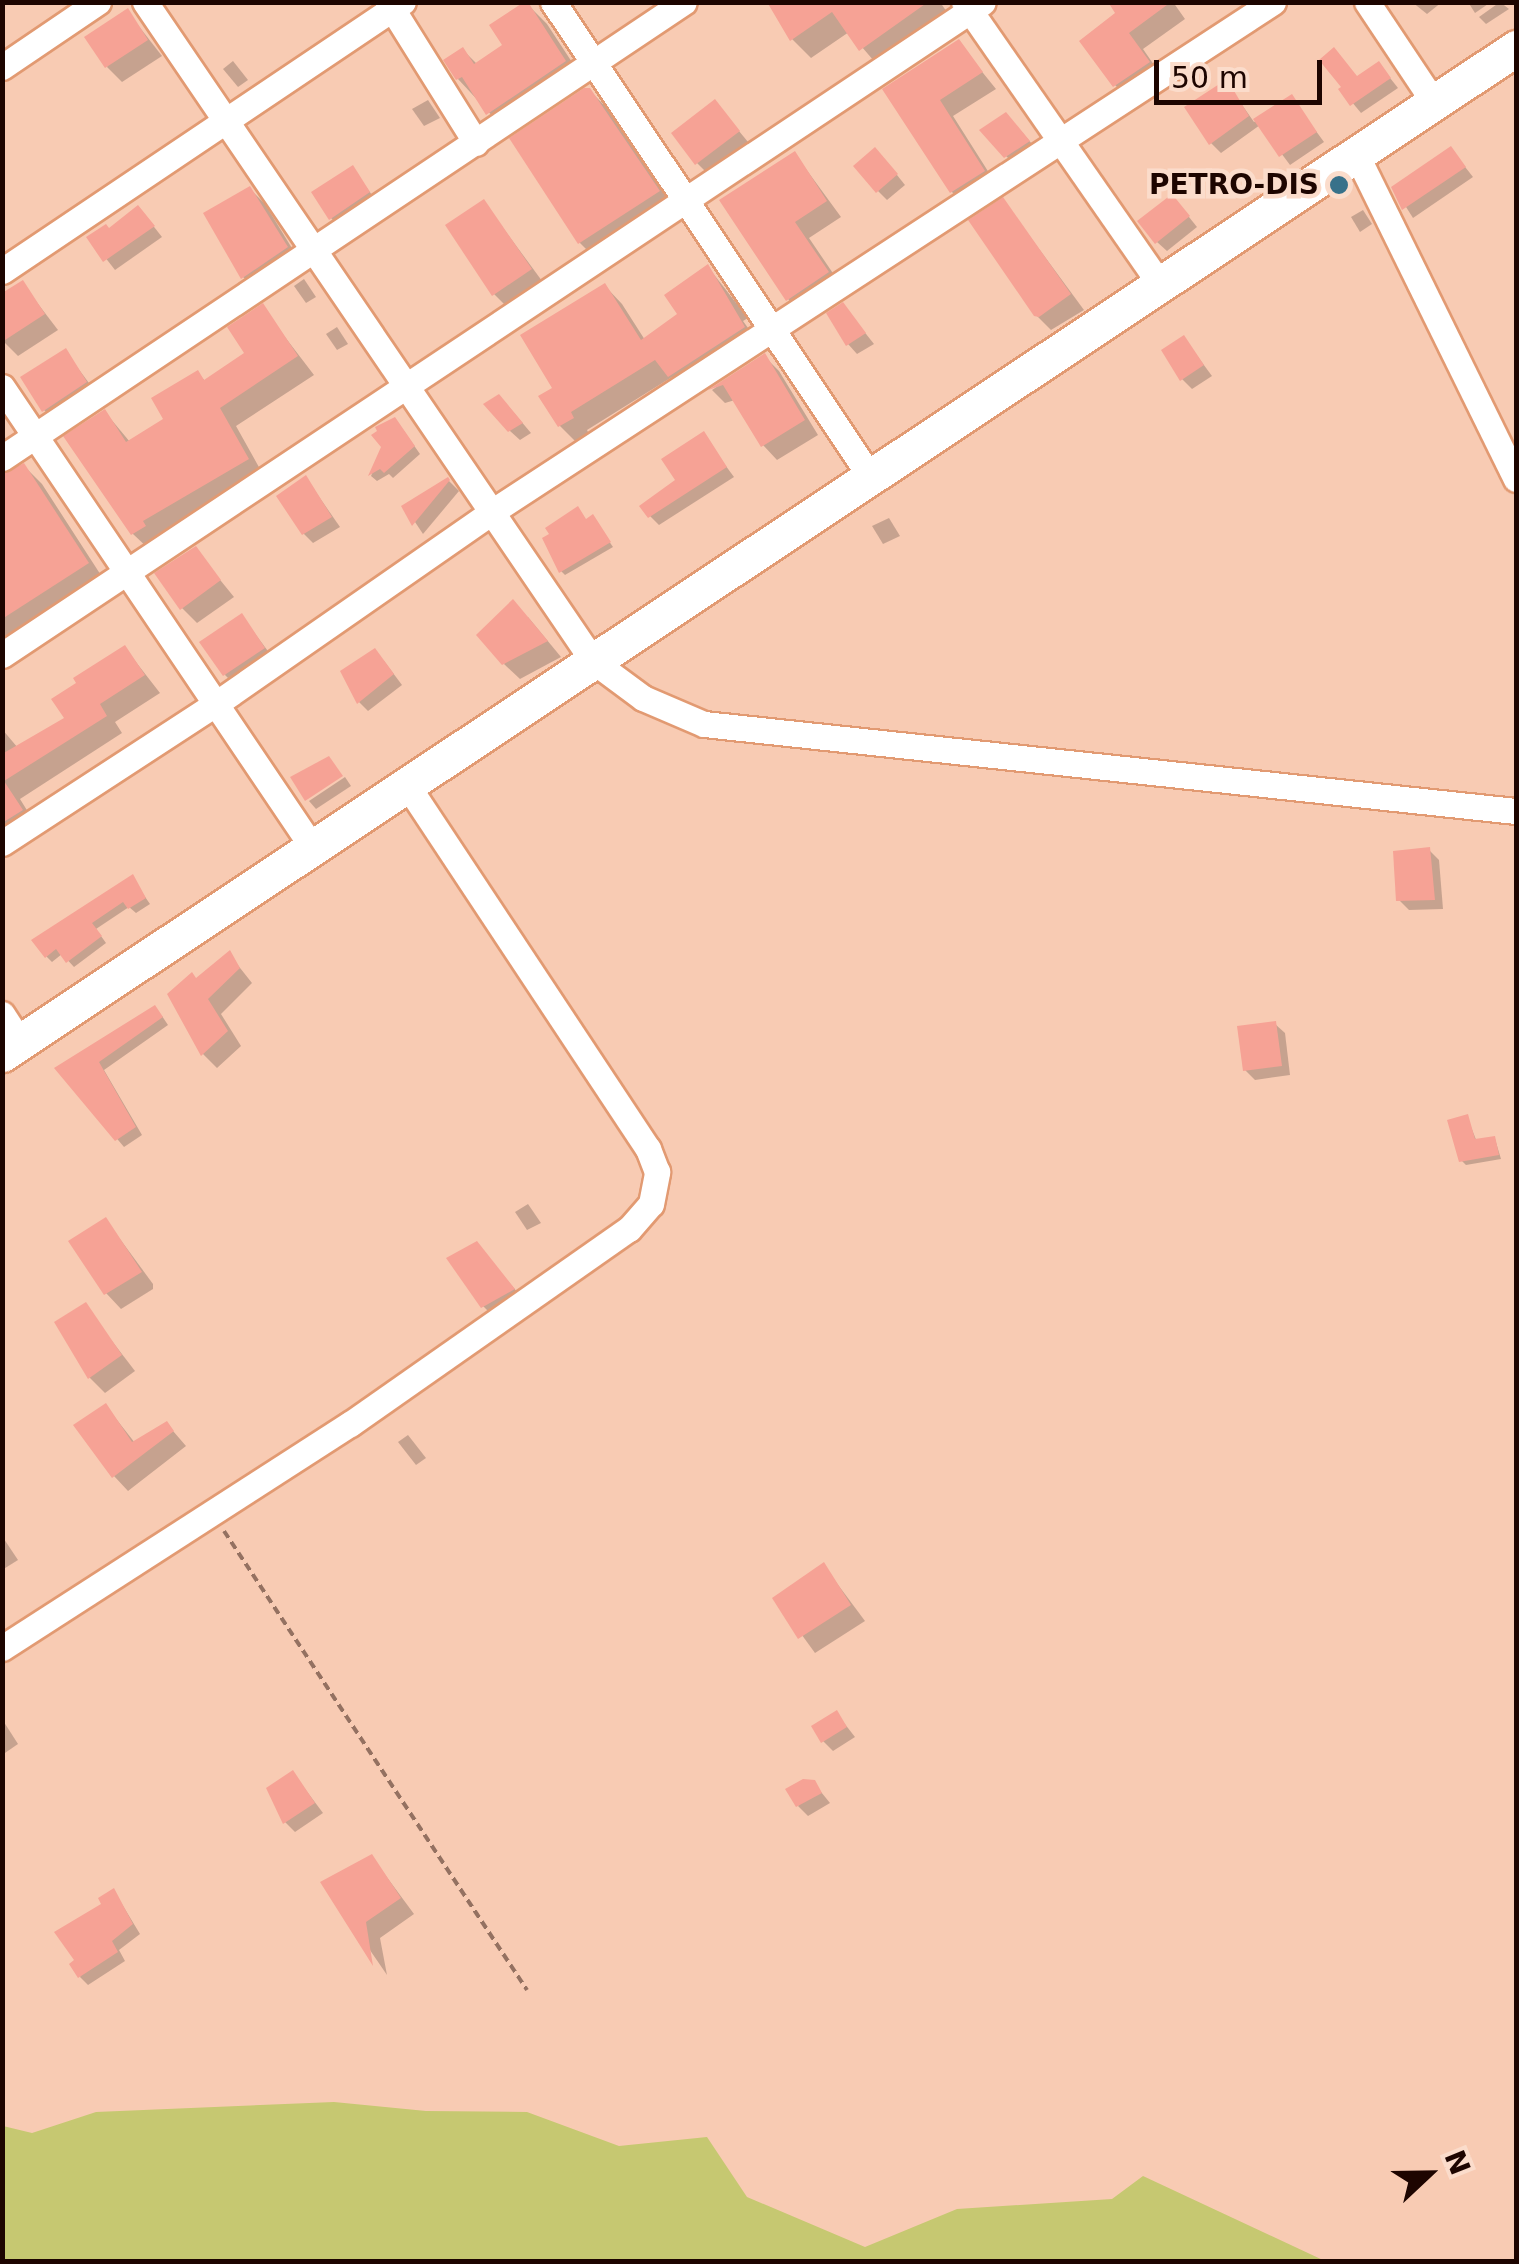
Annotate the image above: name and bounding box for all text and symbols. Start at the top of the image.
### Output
scale bar [1159,40,1326,102]
text: 50 m [1171,60,1248,95]
place label: PETRO-DIS [1149,168,1319,202]
marker: PETRO-DIS [1328,174,1350,196]
north arrow [1379,2124,1479,2224]
text: N [1438,2146,1477,2180]

